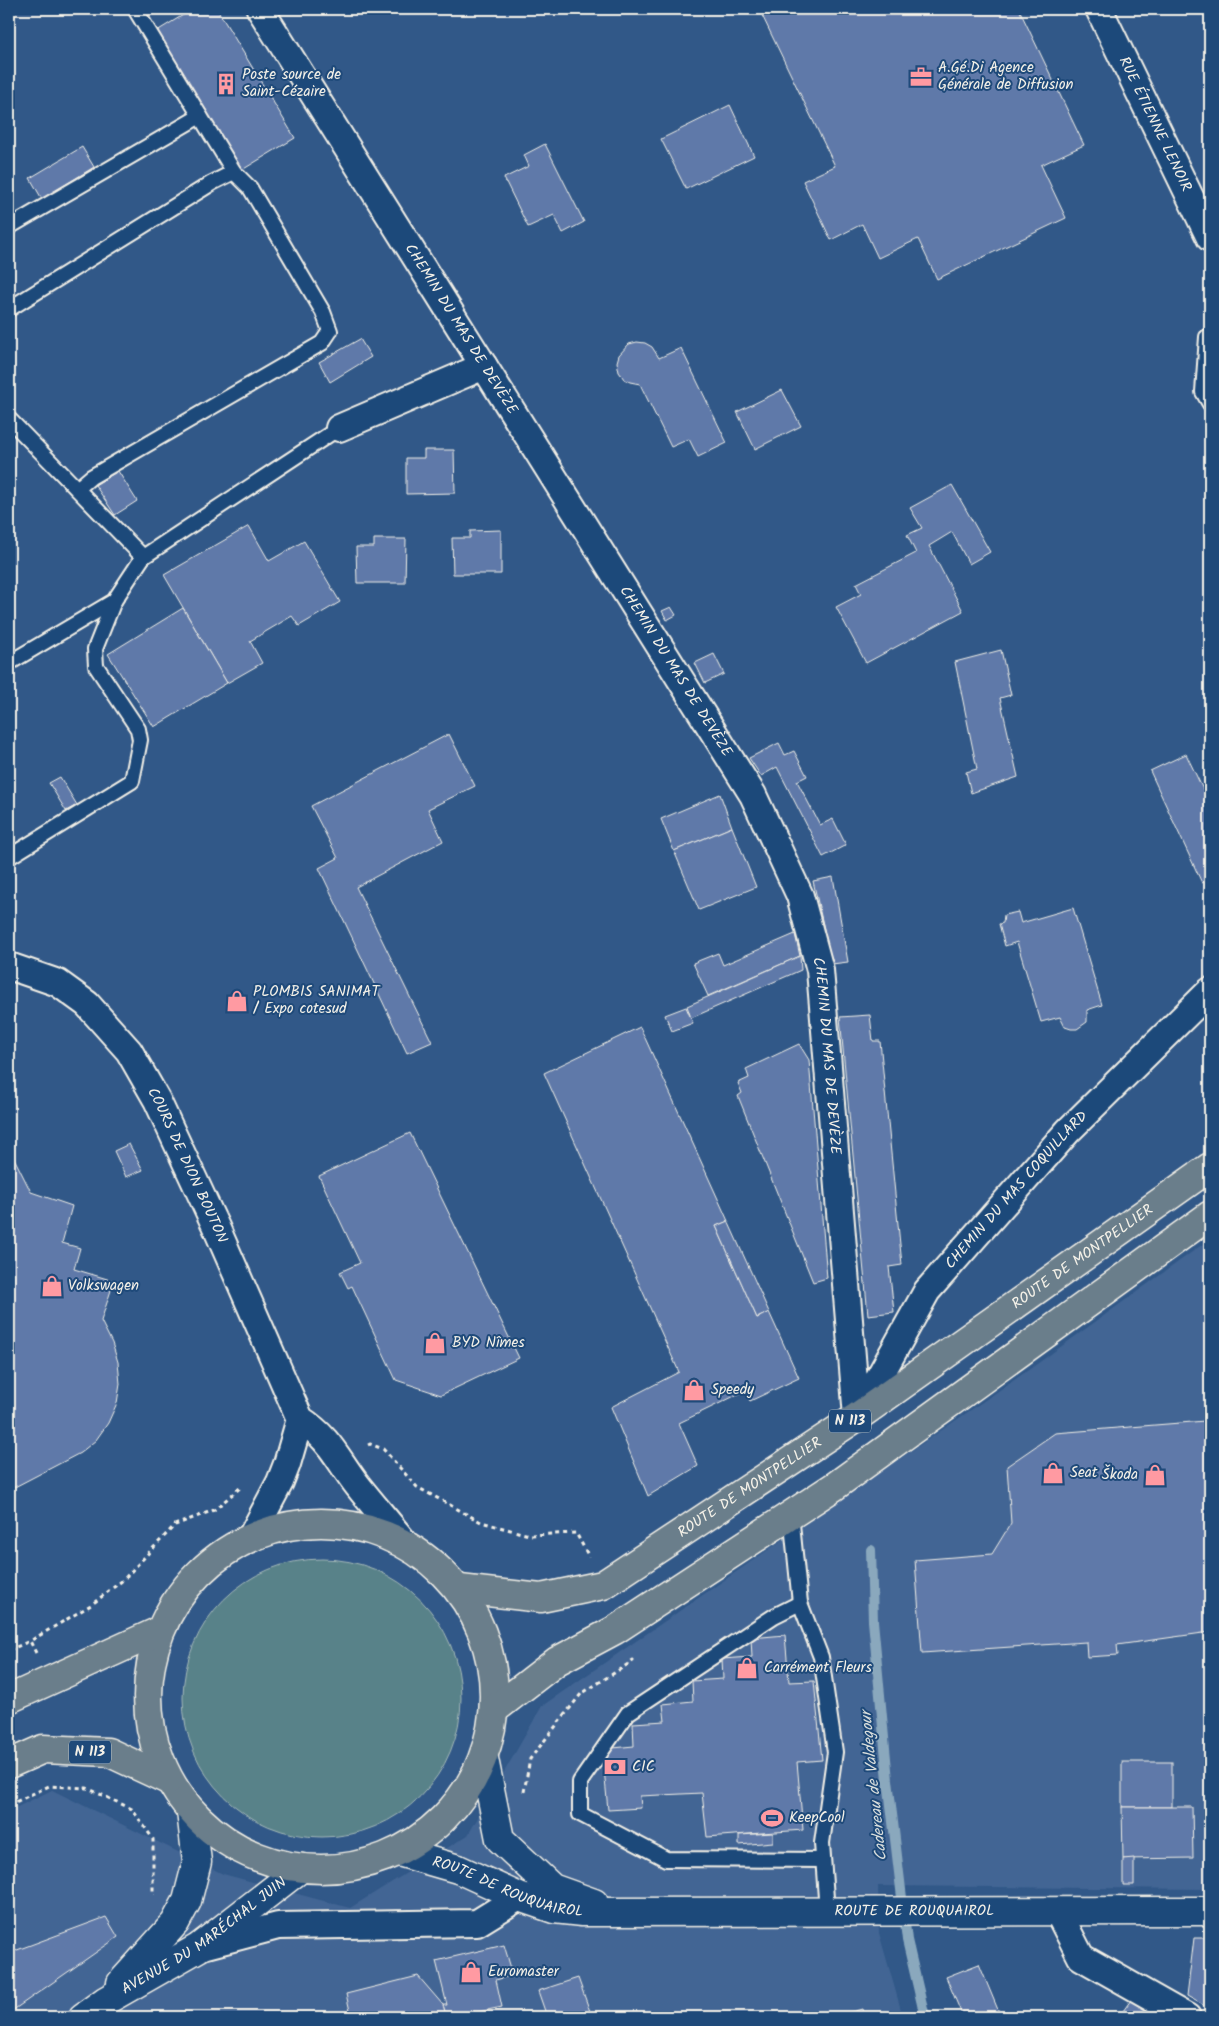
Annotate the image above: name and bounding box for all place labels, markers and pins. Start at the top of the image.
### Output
place label: A.Gé.Di Agence Générale de Diffusion [938,56,1073,97]
place label: Poste source de Saint-Cézaire [242,63,341,104]
office icon: A.Gé.Di Agence Générale de Diffusion [908,64,934,90]
building icon: Poste source de Saint-Cézaire [213,71,239,97]
place label: PLOMBIS SANIMAT / Expo cotesud [253,980,381,1021]
shop icon: PLOMBIS SANIMAT / Expo cotesud [224,988,250,1014]
shop icon: Volkswagen [39,1273,65,1299]
place label: Volkswagen [68,1274,139,1298]
shop icon: BYD Nîmes [422,1330,448,1356]
place label: BYD Nîmes [452,1331,525,1355]
shop icon: Speedy [681,1377,707,1403]
place label: Speedy [711,1378,755,1402]
shop icon: Seat [1040,1460,1066,1486]
place label: Seat [1070,1461,1098,1485]
shop icon: Škoda [1142,1462,1168,1488]
place label: Škoda [1102,1463,1138,1487]
shop icon: Carrément Fleurs [734,1655,760,1681]
place label: Carrément Fleurs [764,1656,872,1680]
bank icon: CIC [602,1754,628,1780]
place label: CIC [632,1755,655,1779]
sports icon: KeepCool [759,1805,785,1831]
place label: KeepCool [789,1806,845,1830]
shop icon: Euromaster [458,1959,484,1985]
place label: Euromaster [488,1960,560,1984]

